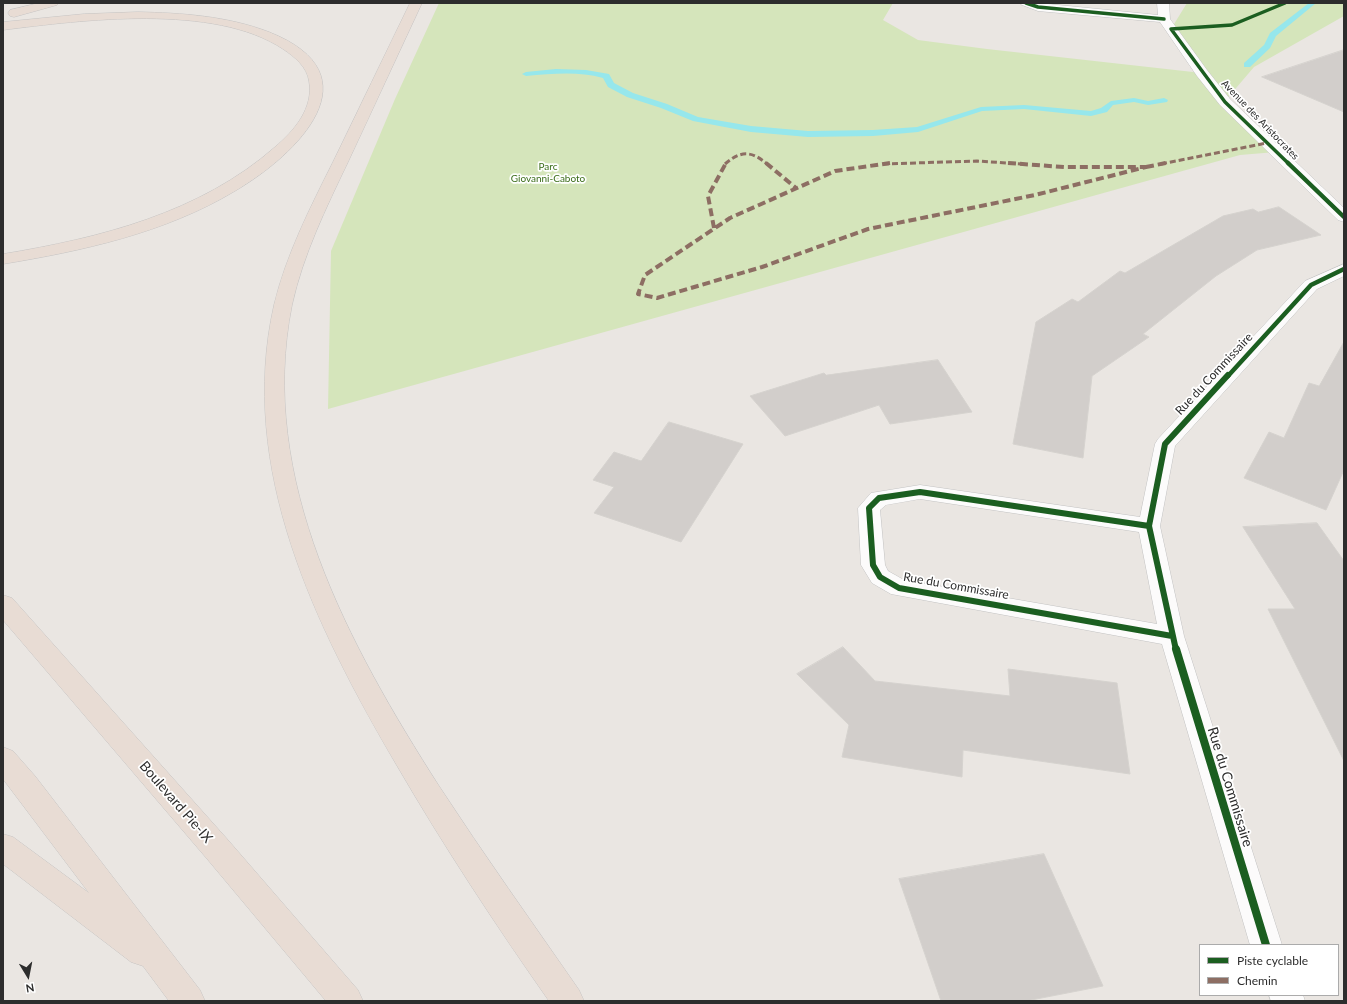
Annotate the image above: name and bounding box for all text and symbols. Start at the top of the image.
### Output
street label: Avenue des Aristocrates [1219,78,1301,162]
park label: Parc Giovanni-Caboto [511,161,585,184]
street label: Rue du Commissaire [1172,330,1256,418]
street label: Rue du Commissaire [902,570,1010,602]
street label: Rue du Commissaire [1204,725,1256,849]
street label: Boulevard Pie-IX [136,758,216,846]
legend [1199,944,1339,996]
text: Piste cyclable [1237,953,1308,968]
north arrow [8,956,48,996]
text: Chemin [1237,973,1278,988]
text: N [25,981,35,995]

